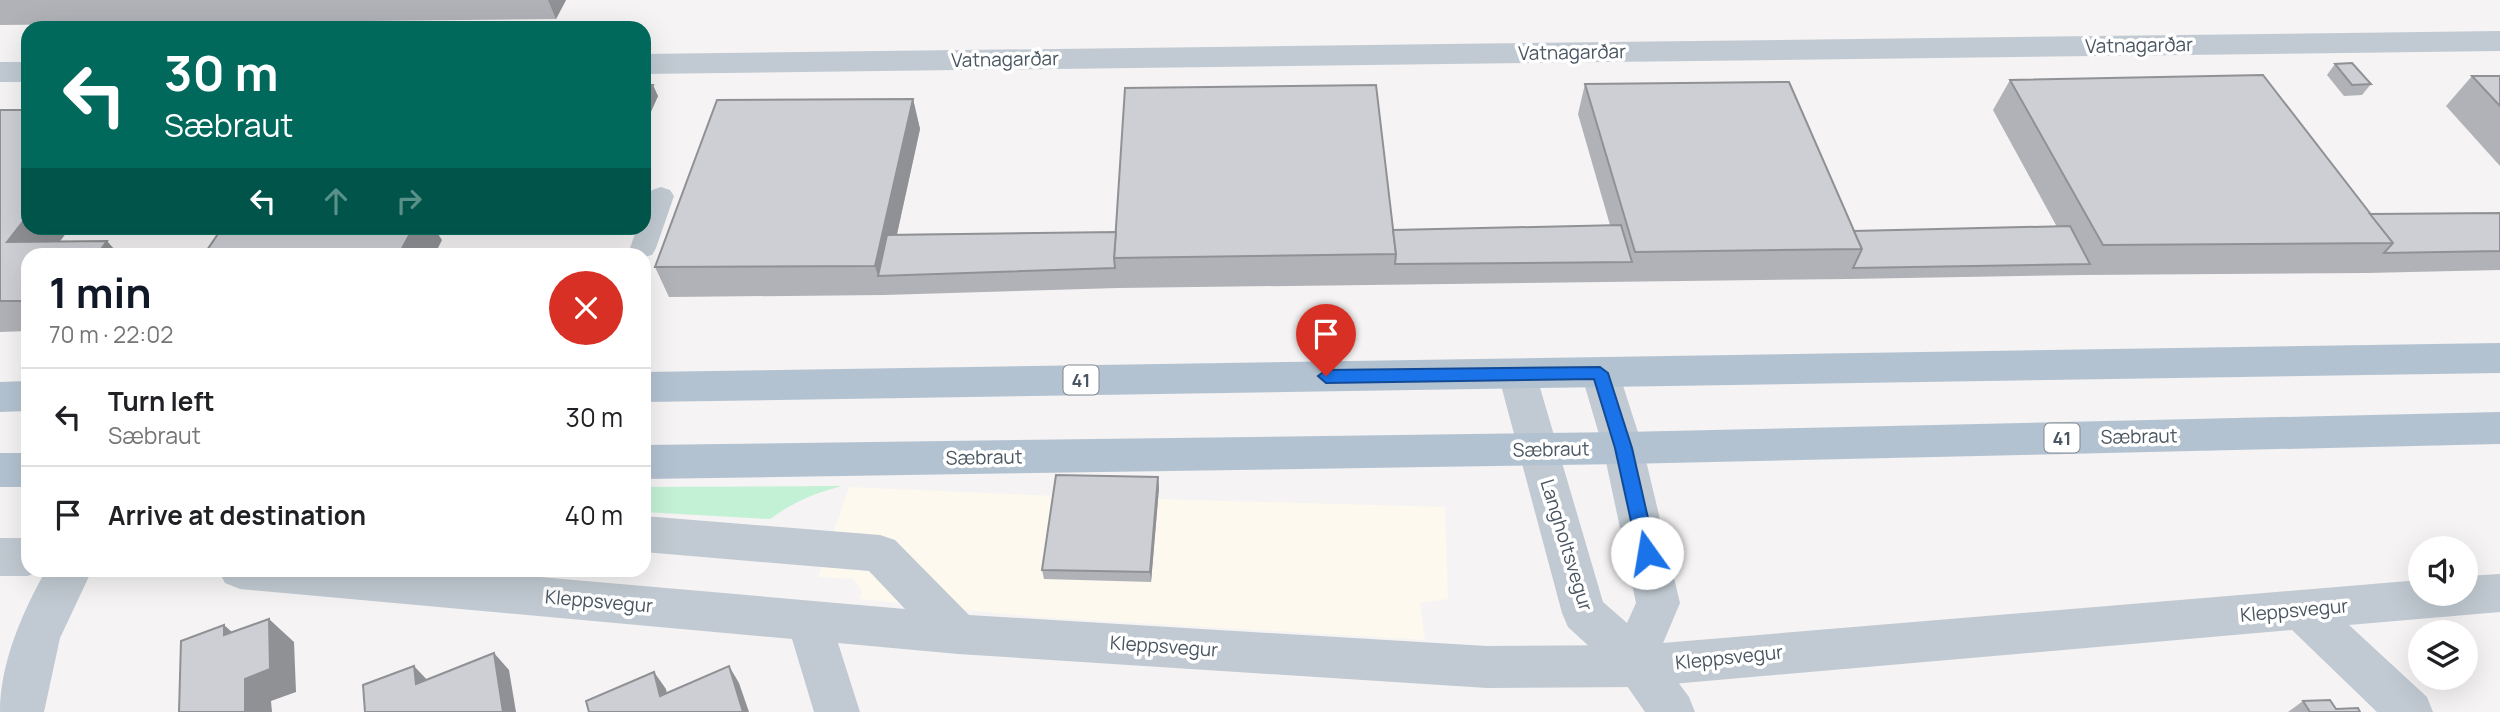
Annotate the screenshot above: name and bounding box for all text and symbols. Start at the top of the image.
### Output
street label: Vatnagarðar [2085,31,2193,59]
street label: Vatnagarðar [1518,38,1626,66]
text: 30 m [164,39,279,106]
street label: Vatnagarðar [951,45,1059,73]
icon: left [49,49,140,140]
text: Sæbraut [164,103,293,147]
icon: left [244,182,282,220]
icon: ahead [317,182,355,220]
icon: right [390,182,428,220]
text: 1 min [49,263,152,321]
button: close [549,271,623,345]
pin [1296,304,1356,376]
icon: arrive [1307,315,1345,353]
text: 70 m · 22:02 [49,318,173,350]
road number: 41 [1064,366,1098,394]
text: Turn left [108,383,215,419]
icon: left [49,398,87,436]
text: 30 m [566,399,623,435]
text: Sæbraut [108,419,201,451]
street label: Sæbraut [2100,422,2178,450]
road number: 41 [2044,424,2080,452]
street label: Sæbraut [1512,435,1590,463]
street label: Sæbraut [945,443,1023,471]
street label: Langholtsvegur [1535,476,1599,614]
icon: arrive [49,496,87,534]
text: Arrive at destination [108,497,366,533]
text: 40 m [565,497,623,533]
position arrow [1610,516,1684,590]
map controls [2408,536,2478,690]
button: sound [2408,536,2478,606]
street label: Kleppsvegur [544,583,654,619]
street label: Kleppsvegur [2239,592,2349,628]
button: layers [2408,620,2478,690]
street label: Kleppsvegur [1109,629,1219,663]
street label: Kleppsvegur [1674,638,1784,676]

